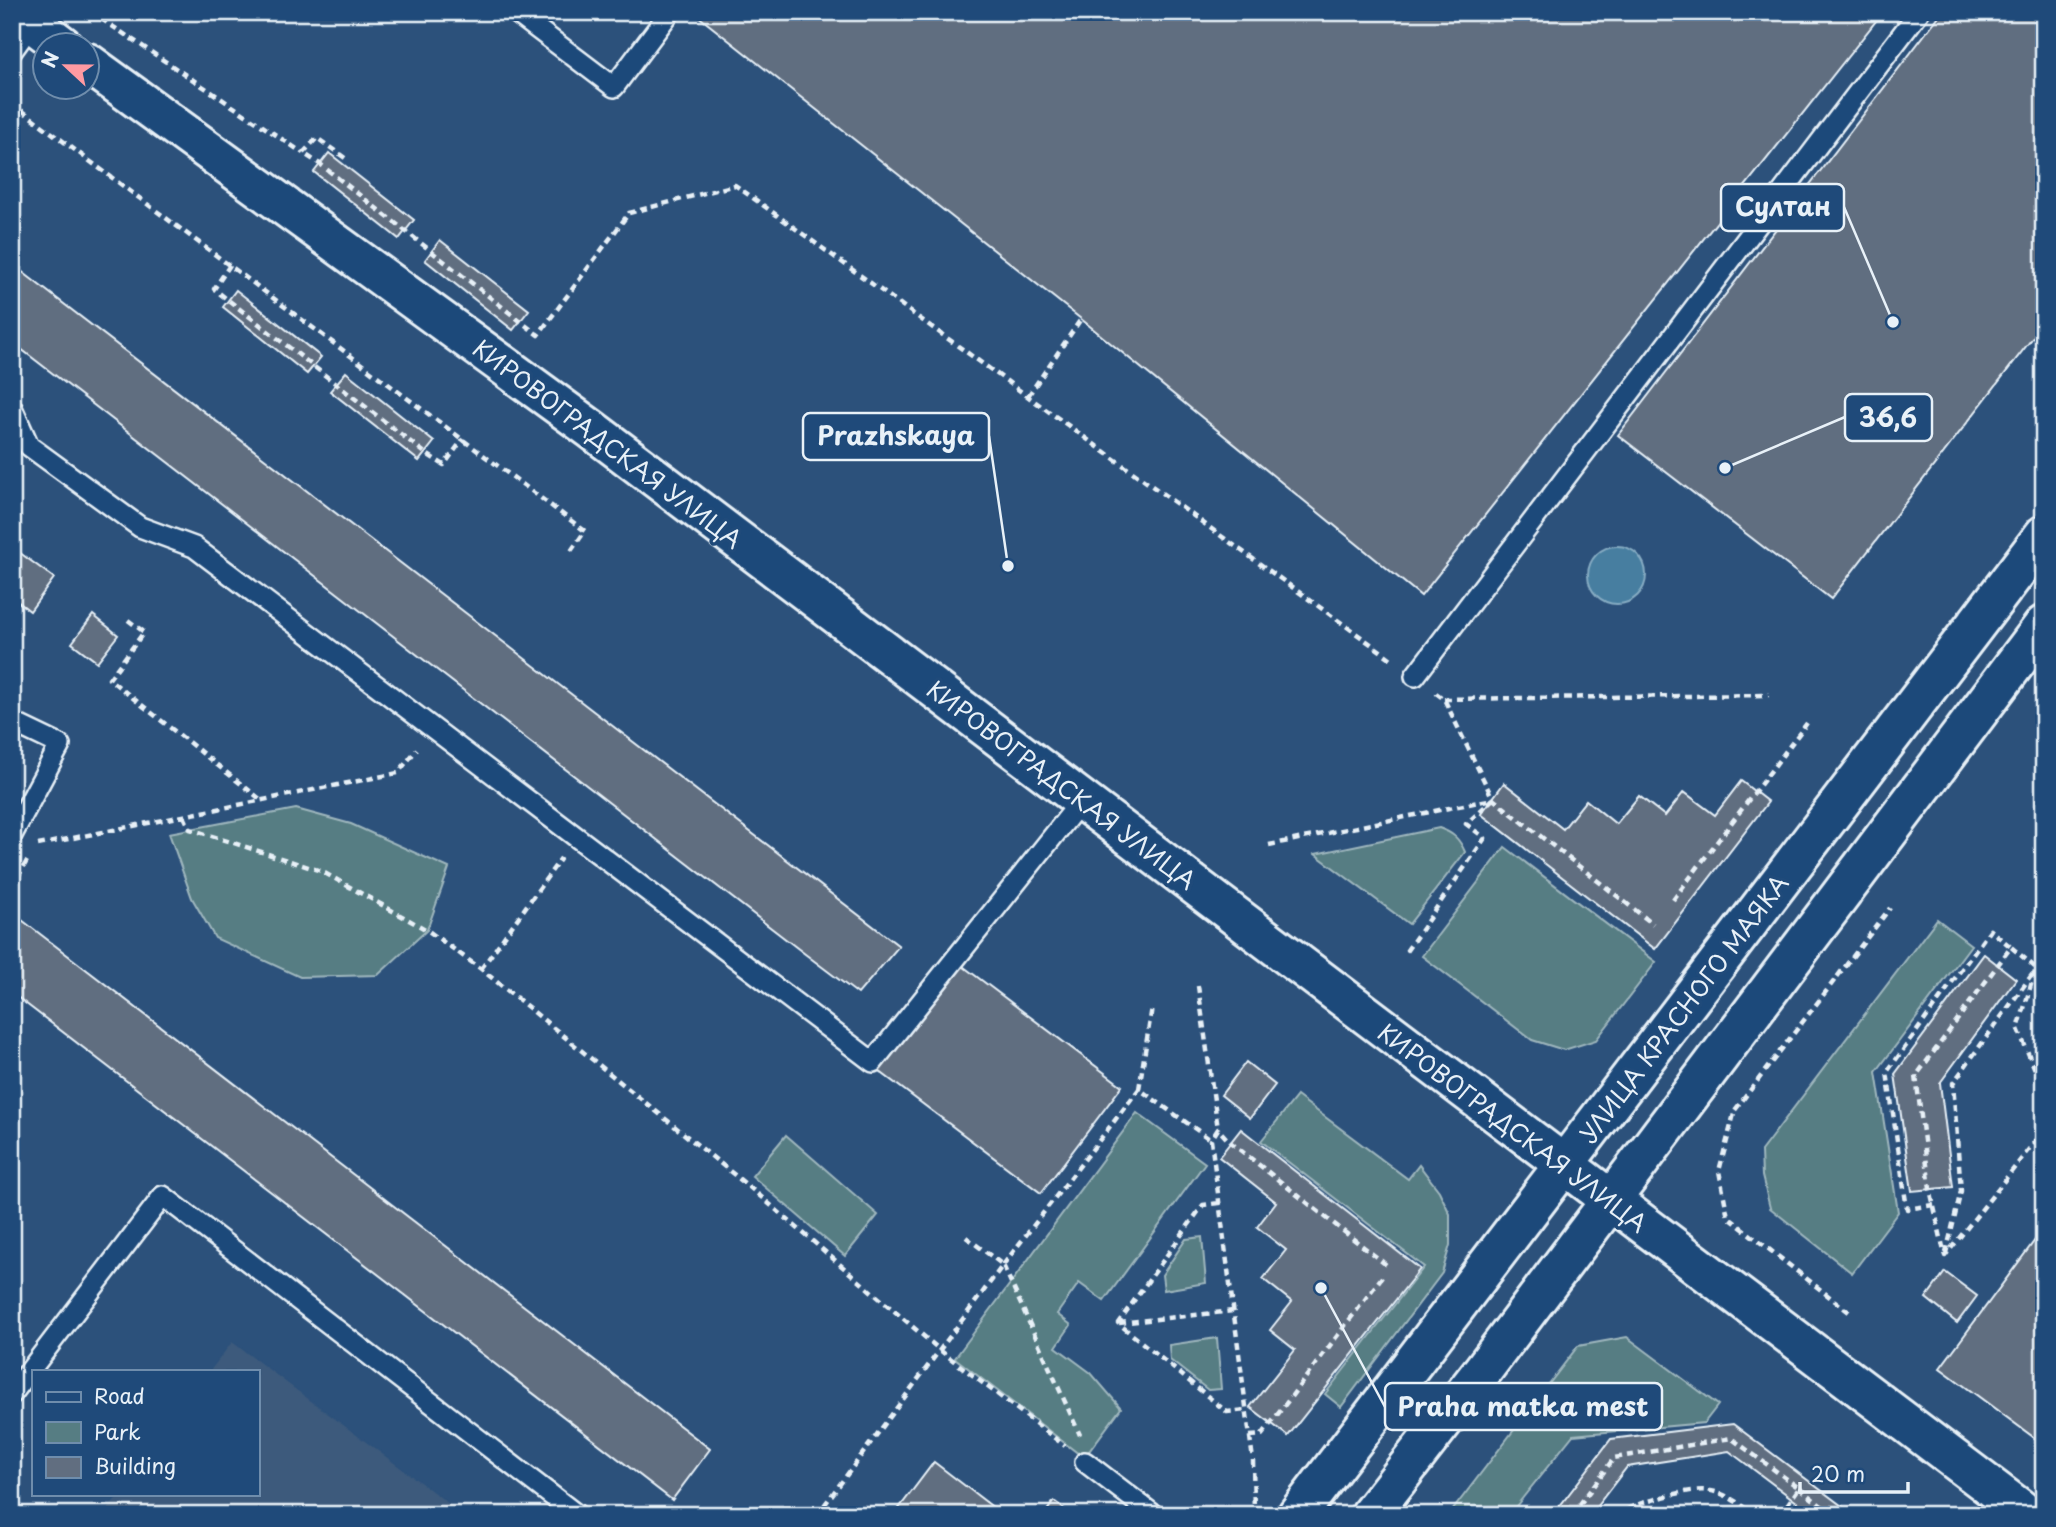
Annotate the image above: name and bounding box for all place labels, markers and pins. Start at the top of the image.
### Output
callout: Султан [1721,184,1844,231]
callout: 36,6 [1845,394,1932,441]
callout: Prazhskaya [803,413,989,460]
callout: Praha matka mest [1385,1383,1662,1430]

